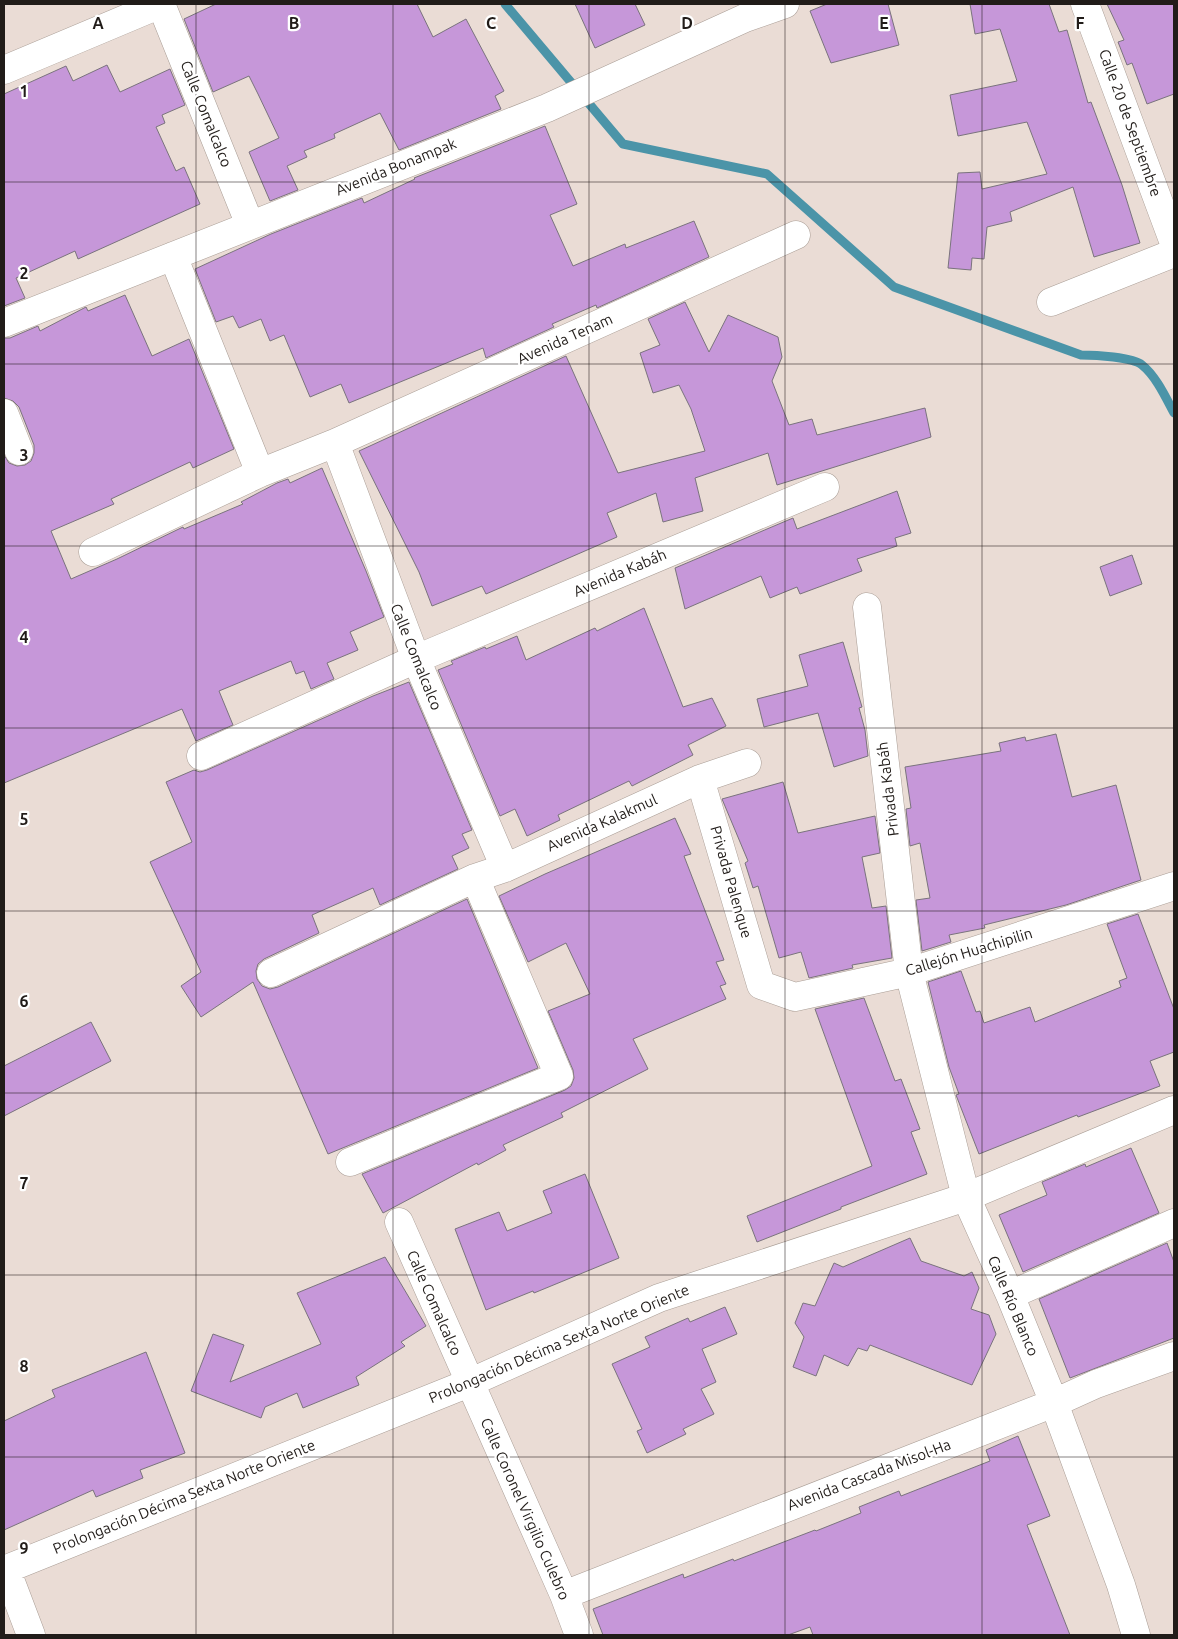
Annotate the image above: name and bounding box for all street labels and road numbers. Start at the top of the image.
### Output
street label: Calle 20 de Septiembre [1096,47,1165,199]
street label: Calle Comalcalco [177,58,236,170]
street label: Avenida Bonampak [333,134,459,199]
street label: Avenida Tenam [515,310,615,367]
street label: Avenida Kabáh [571,545,669,600]
street label: Calle Comalcalco [387,601,446,713]
street label: Privada Kabáh [873,741,902,837]
street label: Avenida Kalakmul [544,791,660,854]
street label: Privada Palenque [707,824,756,940]
street label: Callejón Huachipilin [903,924,1034,979]
street label: Calle Comalcalco [404,1248,465,1358]
street label: Calle Río Blanco [985,1253,1042,1358]
street label: Prolongación Décima Sexta Norte Oriente [426,1281,692,1406]
street label: Calle Coronel Virgilio Culebro [478,1415,573,1602]
street label: Avenida Cascada Misol-Ha [785,1435,953,1514]
street label: Prolongación Décima Sexta Norte Oriente [50,1436,317,1557]

